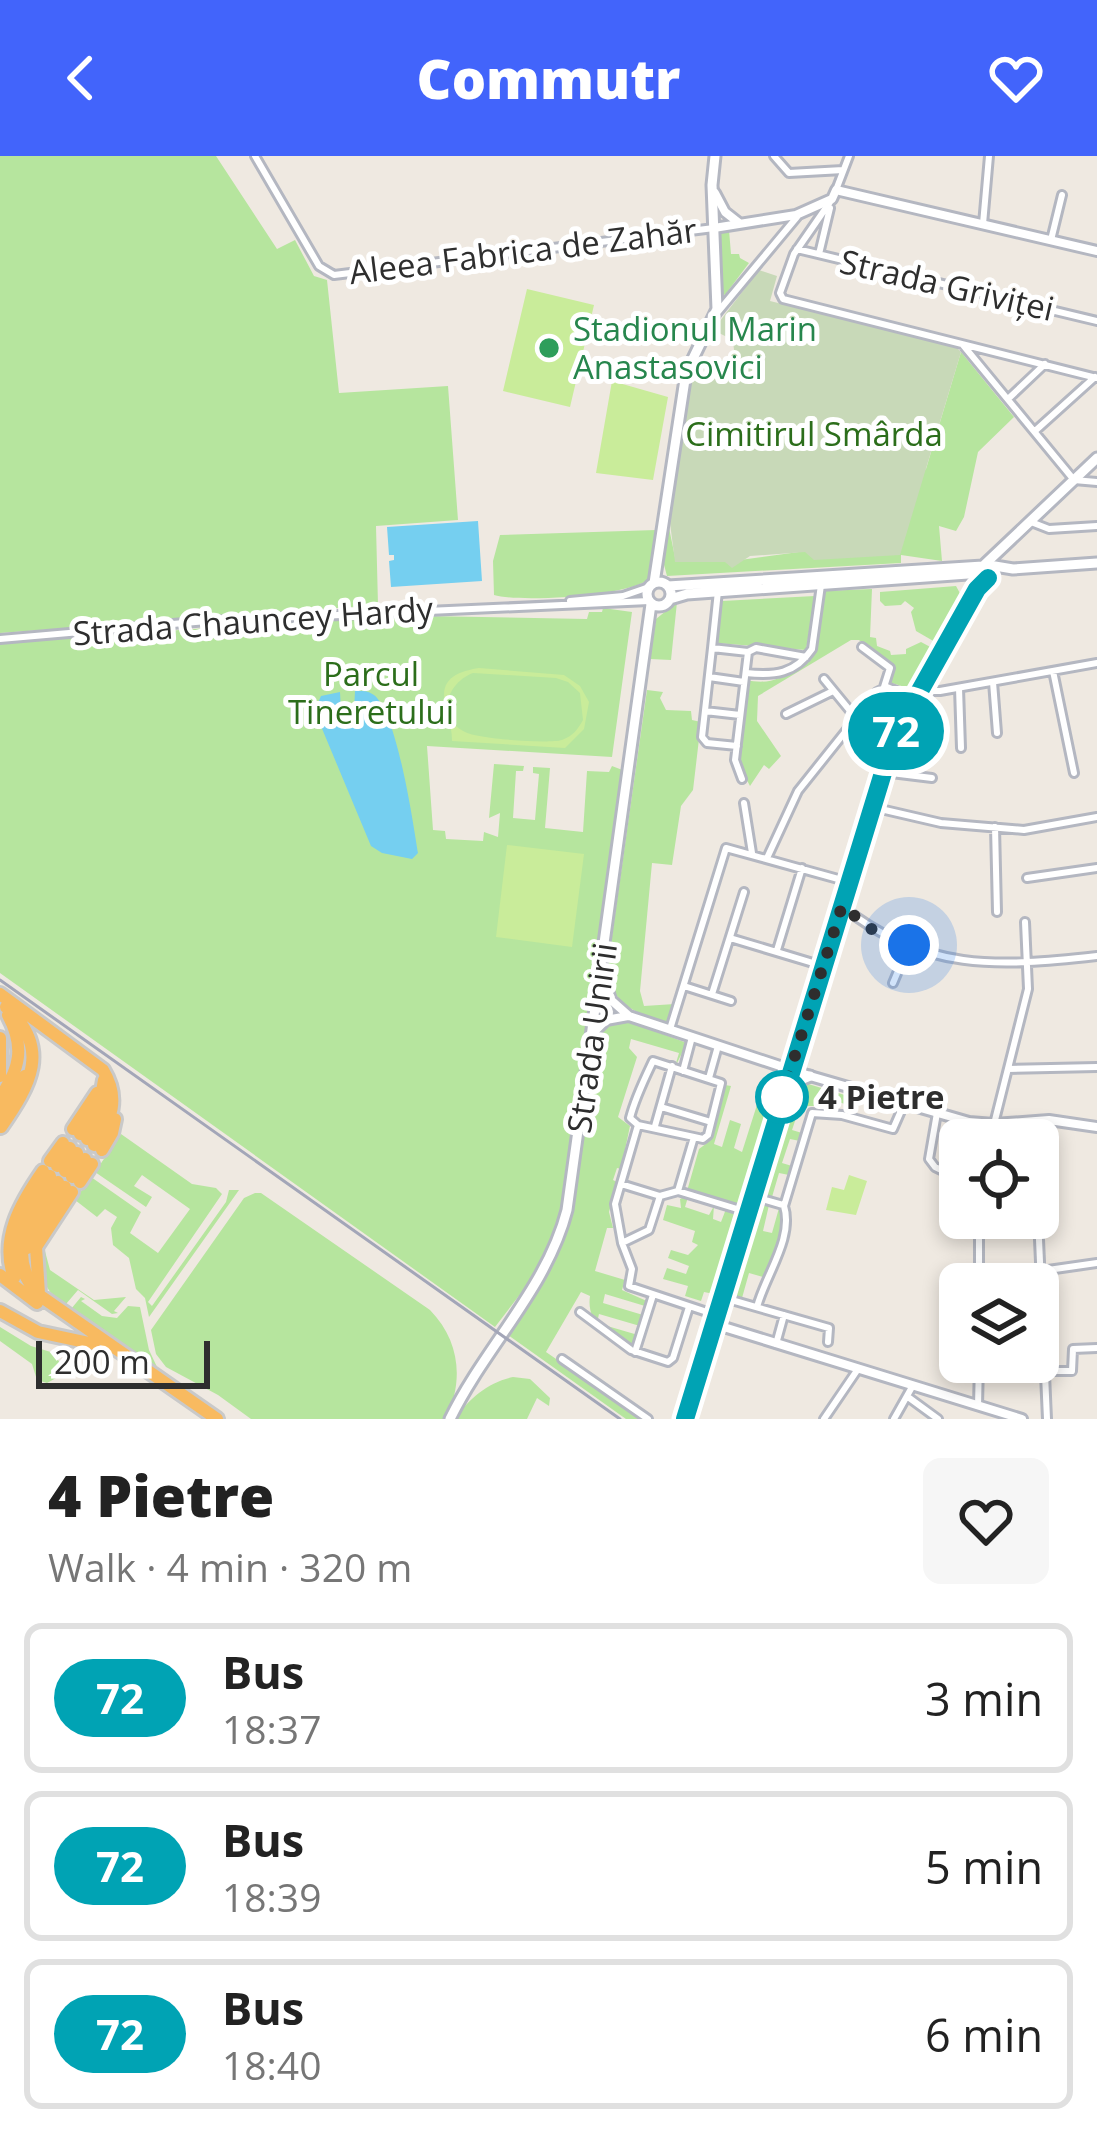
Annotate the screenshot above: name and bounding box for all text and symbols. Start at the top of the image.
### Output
text: Commutr [417,41,680,115]
icon: back [48,45,114,111]
icon: heart [983,45,1049,111]
street label: Aleea Fabrica de Zahăr [347,207,699,294]
street label: Strada Griviței [836,238,1058,331]
place label: Stadionul Marin Anastasovici [573,306,817,389]
marker: Stadionul Marin Anastasovici [536,335,562,361]
park label: Cimitirul Smârda [685,411,943,456]
street label: Strada Chauncey Hardy [71,585,435,656]
park label: Parcul Tineretului [288,651,454,734]
line badge: 72 [842,692,950,770]
text: 72 [872,702,920,759]
your location [879,915,939,975]
street label: Strada Unirii [556,940,627,1136]
marker: 4 Pietre [757,1072,807,1122]
place label: 4 Pietre [818,1074,945,1119]
map controls [939,1119,1059,1383]
button: locate [939,1119,1059,1239]
button: layers [939,1263,1059,1383]
scale bar [36,1335,210,1388]
text: 200 m [54,1339,150,1384]
text: 4 Pietre [48,1456,274,1534]
button: heart [923,1458,1049,1584]
text: Walk · 4 min · 320 m [48,1540,412,1593]
text: Bus [222,1641,304,1702]
text: 3 min [925,1668,1043,1729]
text: 72 [96,1669,144,1726]
text: 18:37 [222,1702,321,1755]
text: Bus [222,1809,304,1870]
text: 5 min [925,1836,1043,1897]
text: 72 [96,1837,144,1894]
text: 18:39 [222,1870,321,1923]
text: Bus [222,1977,304,2038]
text: 6 min [925,2004,1043,2065]
text: 72 [96,2005,144,2062]
text: 18:40 [222,2038,321,2091]

